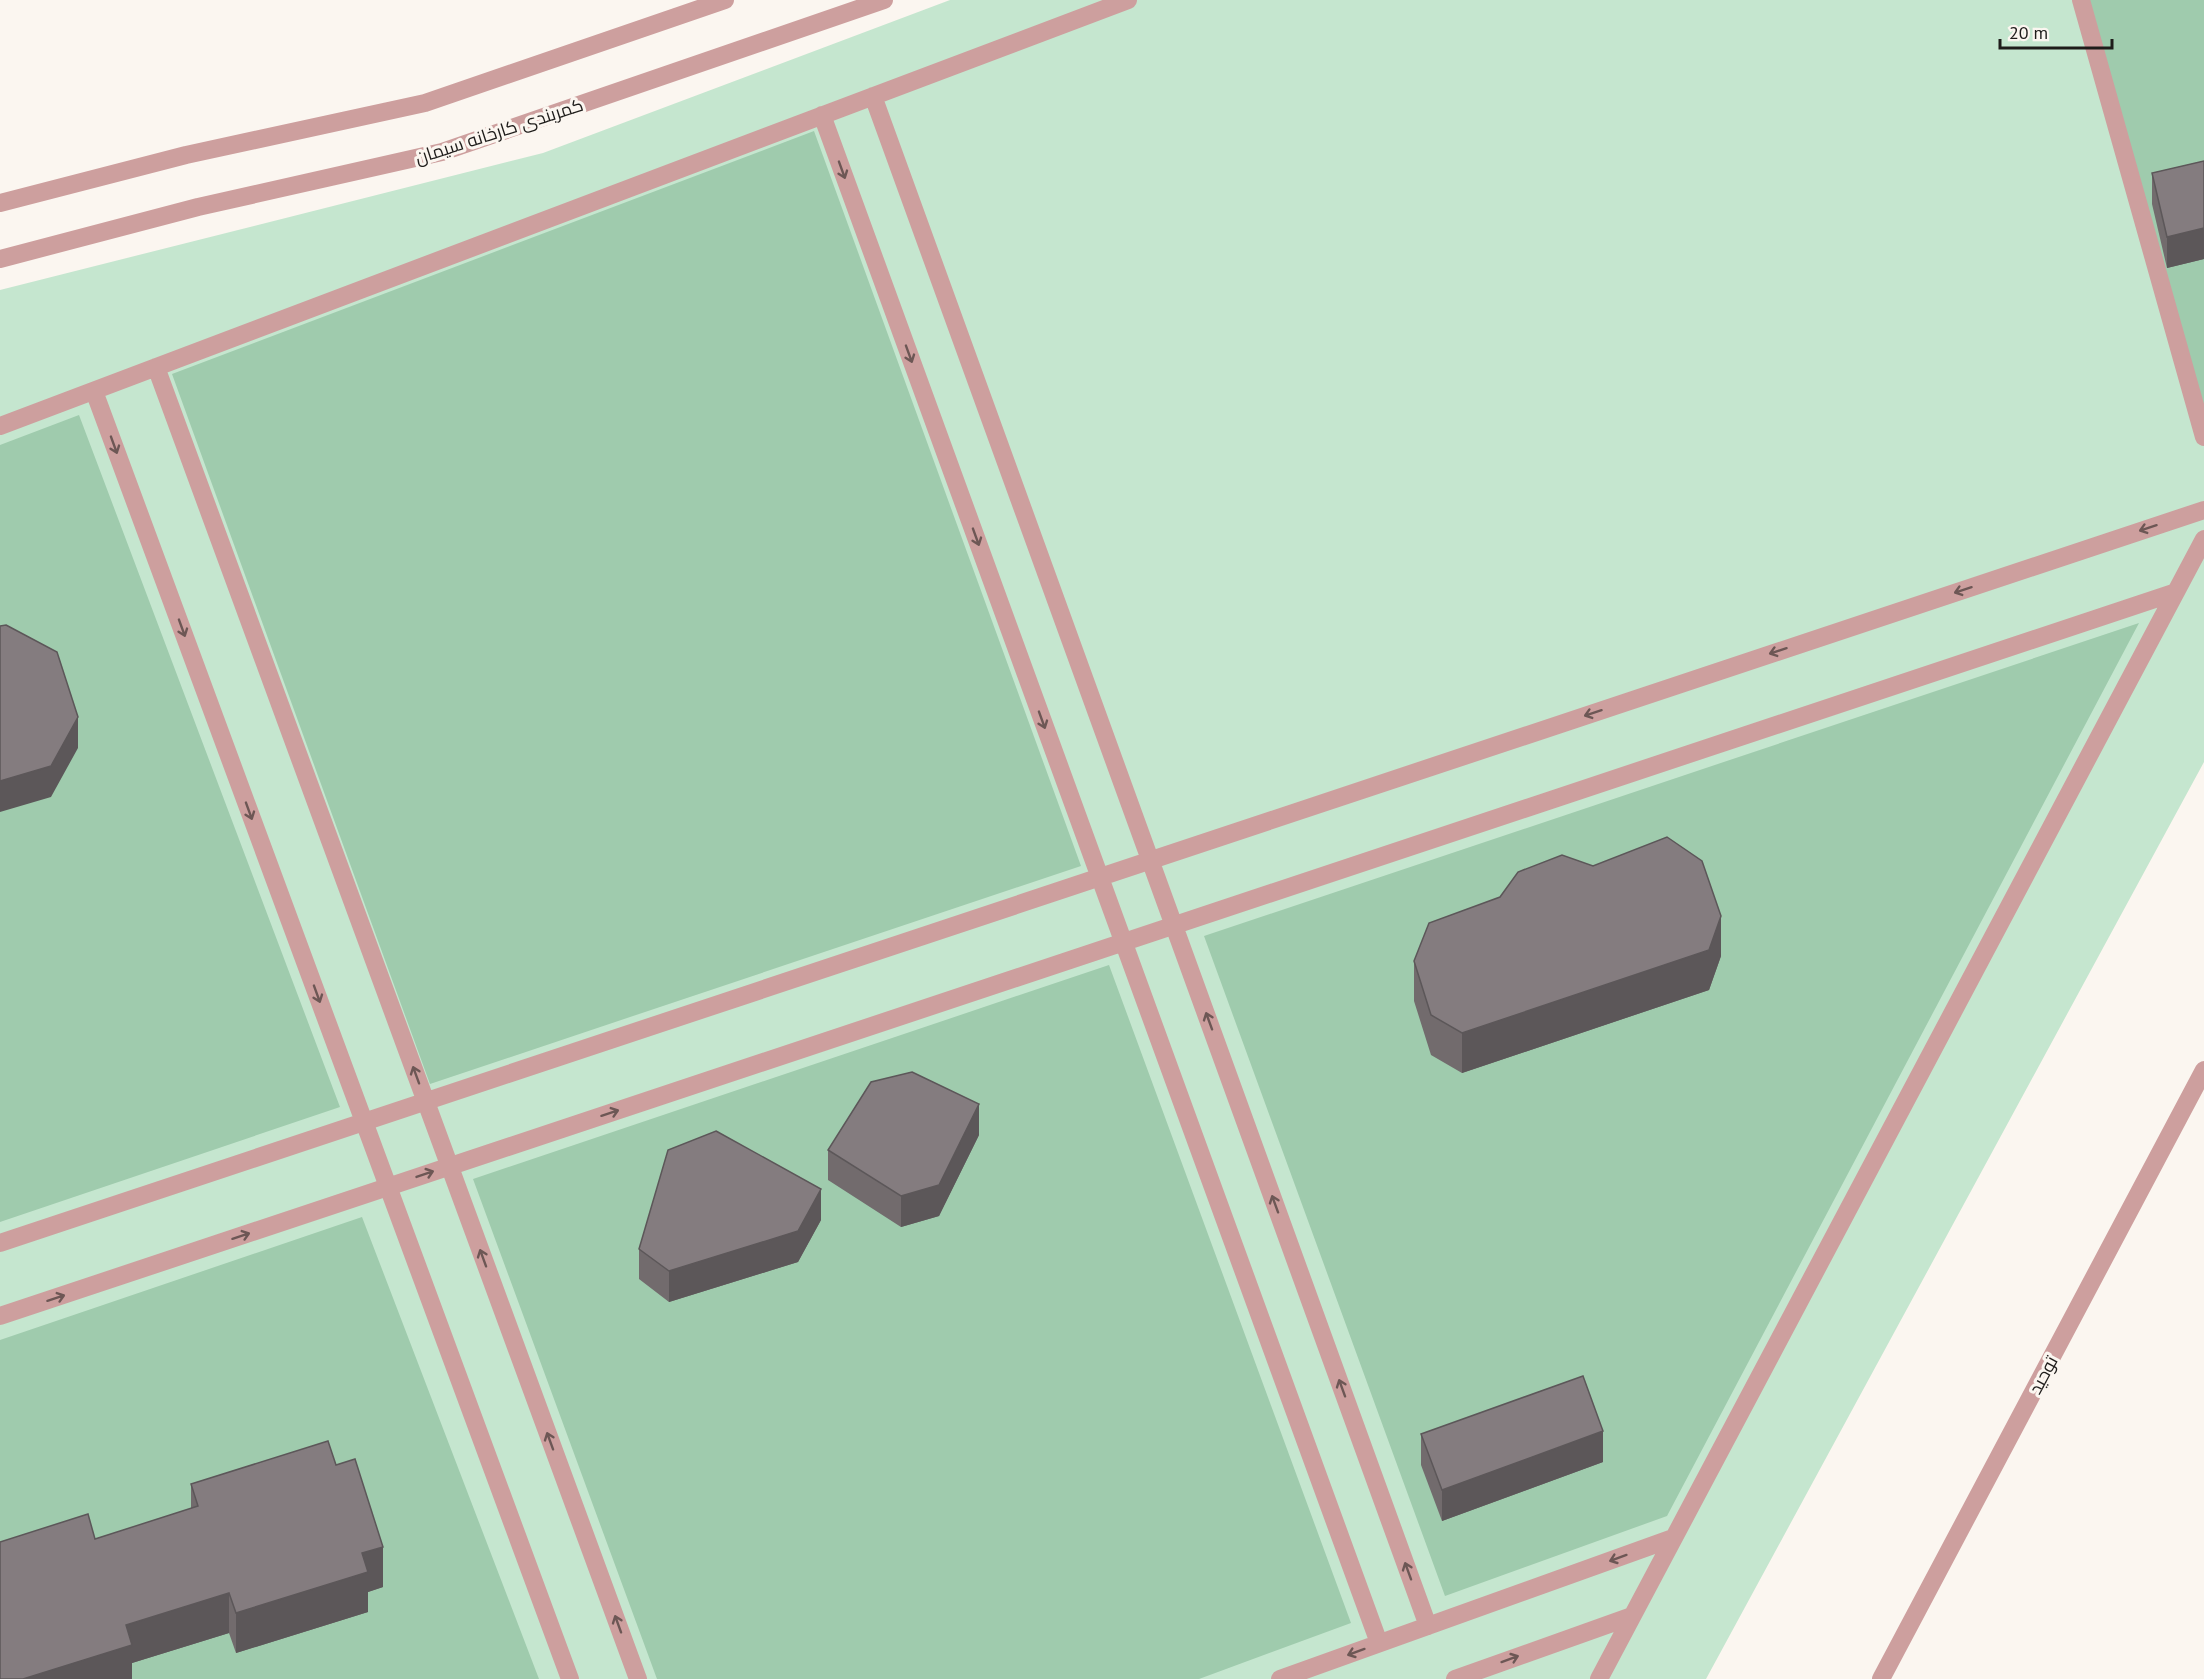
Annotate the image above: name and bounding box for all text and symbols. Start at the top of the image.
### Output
scale bar [2000,12,2112,50]
text: 20 m [2009,21,2048,44]
street label: کمربندی کارخانه سیمان [412,93,586,169]
one-way arrow [838,160,849,179]
one-way arrow [904,344,915,362]
one-way arrow [109,436,120,454]
one-way arrow [2139,523,2158,534]
one-way arrow [971,527,982,546]
one-way arrow [1955,585,1973,596]
one-way arrow [177,618,188,637]
one-way arrow [1769,646,1788,657]
one-way arrow [1584,708,1603,719]
one-way arrow [1038,710,1049,729]
one-way arrow [245,801,256,820]
one-way arrow [312,984,323,1003]
one-way arrow [1202,1012,1213,1031]
one-way arrow [410,1066,421,1085]
one-way arrow [601,1106,619,1117]
one-way arrow [416,1168,434,1179]
one-way arrow [1269,1195,1280,1214]
one-way arrow [231,1230,250,1241]
one-way arrow [477,1249,488,1268]
one-way arrow [46,1291,64,1302]
street label: توحید [2023,1352,2063,1398]
one-way arrow [1336,1379,1347,1397]
one-way arrow [544,1432,555,1451]
one-way arrow [1610,1553,1628,1564]
one-way arrow [1402,1562,1413,1581]
one-way arrow [611,1615,622,1634]
one-way arrow [1347,1647,1366,1658]
one-way arrow [1500,1653,1519,1664]

